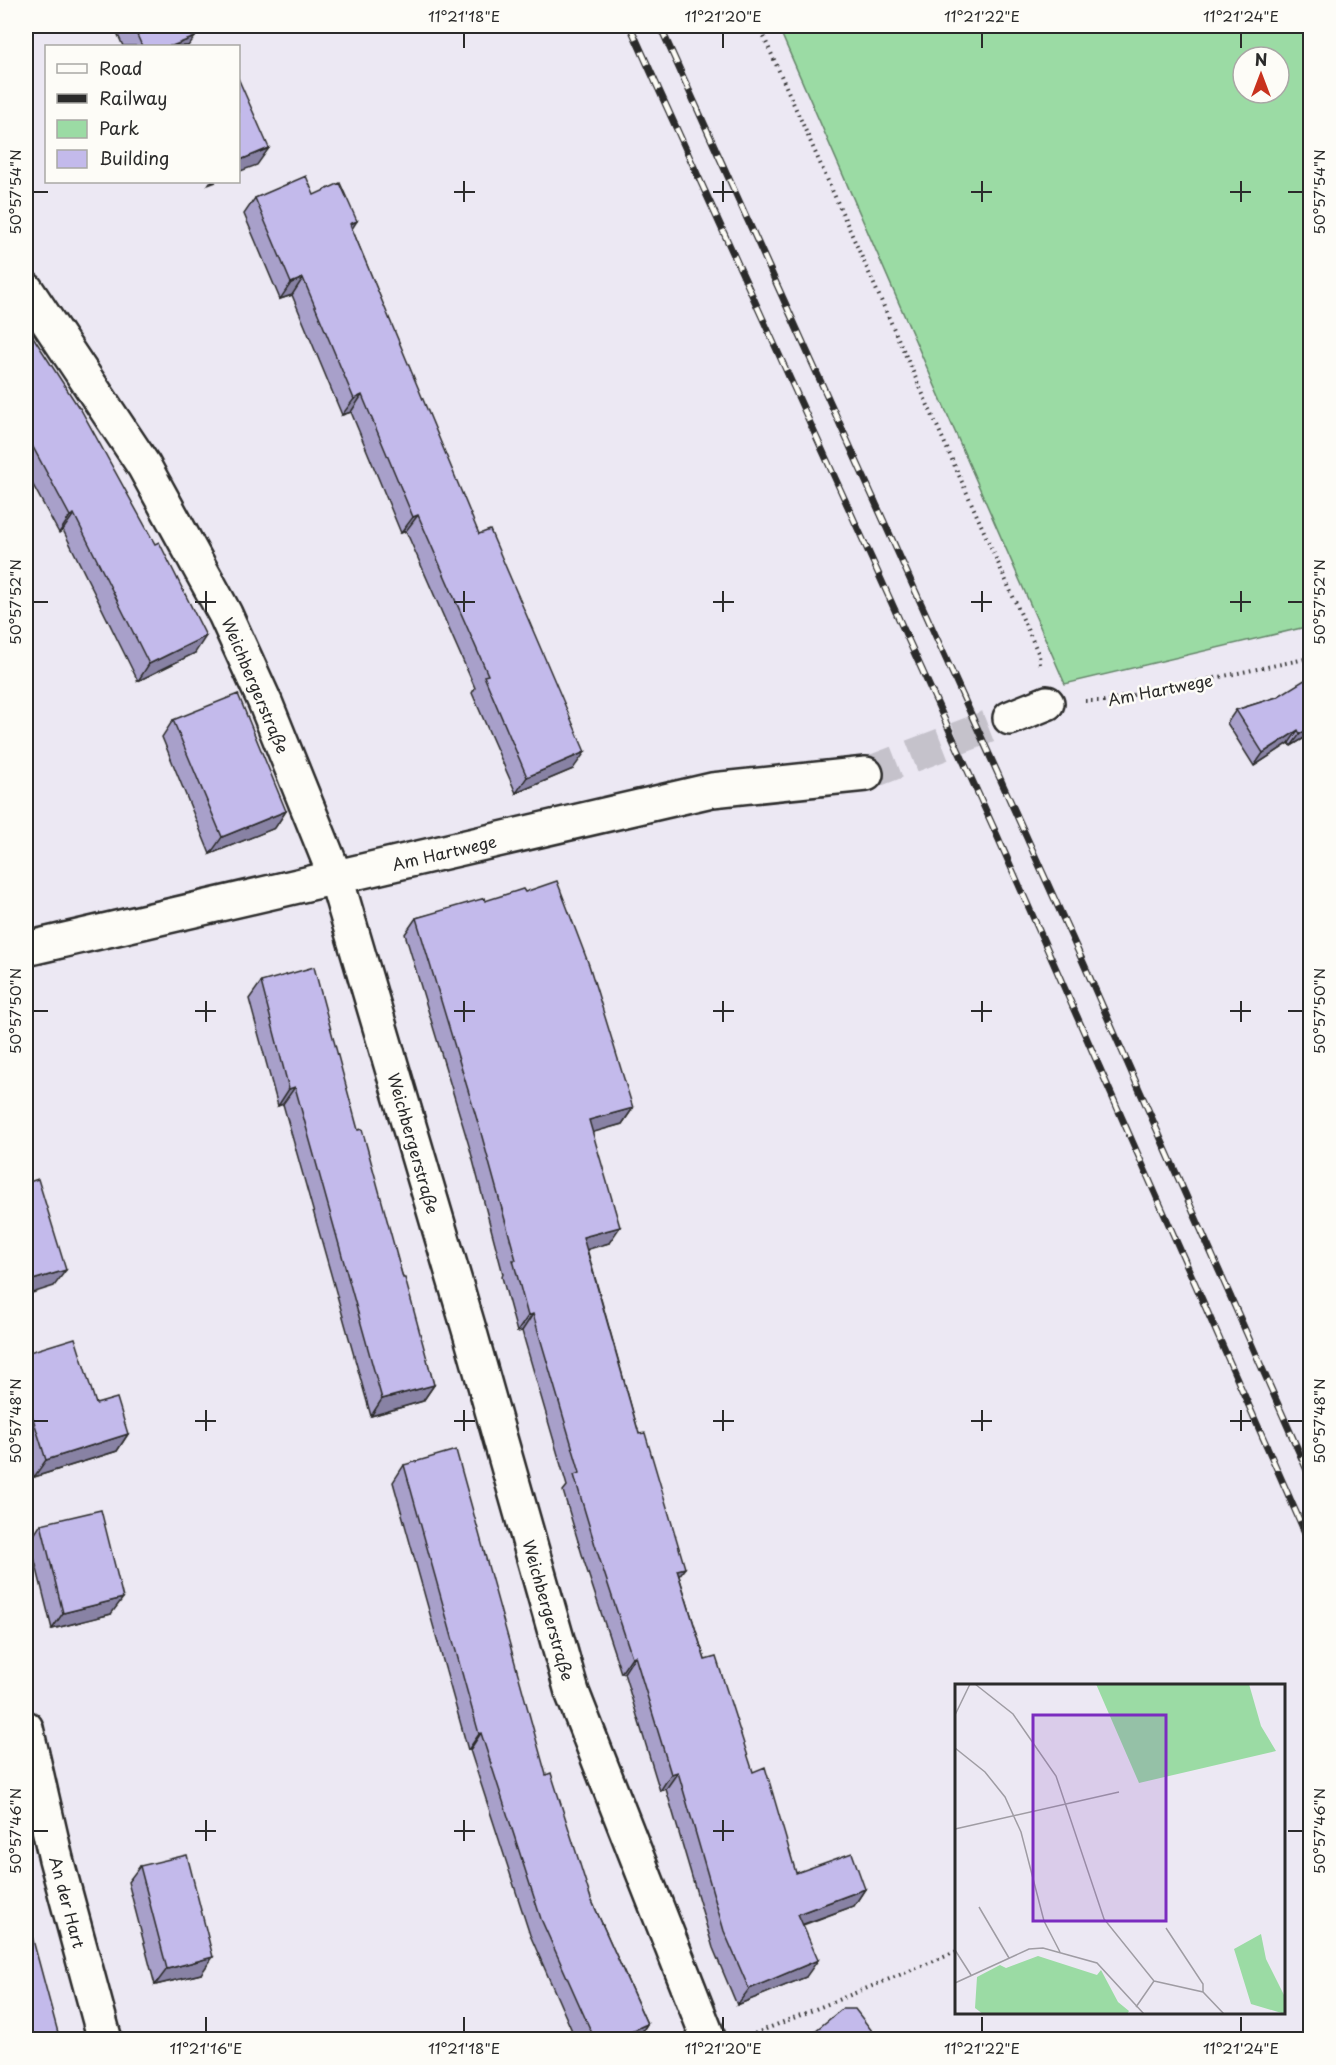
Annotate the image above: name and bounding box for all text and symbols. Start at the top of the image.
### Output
text: 11°21'18"E [428,4,500,27]
text: 11°21'20"E [684,4,762,27]
text: 11°21'22"E [944,4,1020,27]
text: 11°21'24"E [1203,4,1279,27]
legend [45,45,240,183]
north arrow [1231,45,1291,105]
text: N [1255,47,1267,71]
text: Road [99,54,143,81]
text: Railway [99,84,167,111]
text: Park [99,114,139,141]
text: Building [99,144,169,171]
text: 50°57'54"N [3,149,26,235]
text: 50°57'54"N [1307,149,1330,235]
text: 50°57'52"N [3,559,26,645]
text: 50°57'52"N [1307,559,1330,645]
street label: Weichbergerstraße [216,613,296,757]
street label: Am Hartwege [1105,667,1215,711]
street label: Am Hartwege [389,828,499,876]
text: 50°57'50"N [3,968,26,1054]
text: 50°57'50"N [1307,968,1330,1054]
street label: Weichbergerstraße [382,1070,446,1216]
text: 50°57'48"N [3,1378,26,1464]
text: 50°57'48"N [1307,1378,1330,1464]
street label: Weichbergerstraße [517,1537,581,1683]
inset map [955,1684,1285,2014]
text: 50°57'46"N [3,1788,26,1874]
text: 50°57'46"N [1307,1788,1330,1874]
street label: An der Hart [44,1853,92,1951]
text: 11°21'16"E [170,2036,242,2059]
text: 11°21'18"E [428,2036,500,2059]
text: 11°21'20"E [684,2036,762,2059]
text: 11°21'22"E [944,2036,1020,2059]
text: 11°21'24"E [1203,2036,1279,2059]

